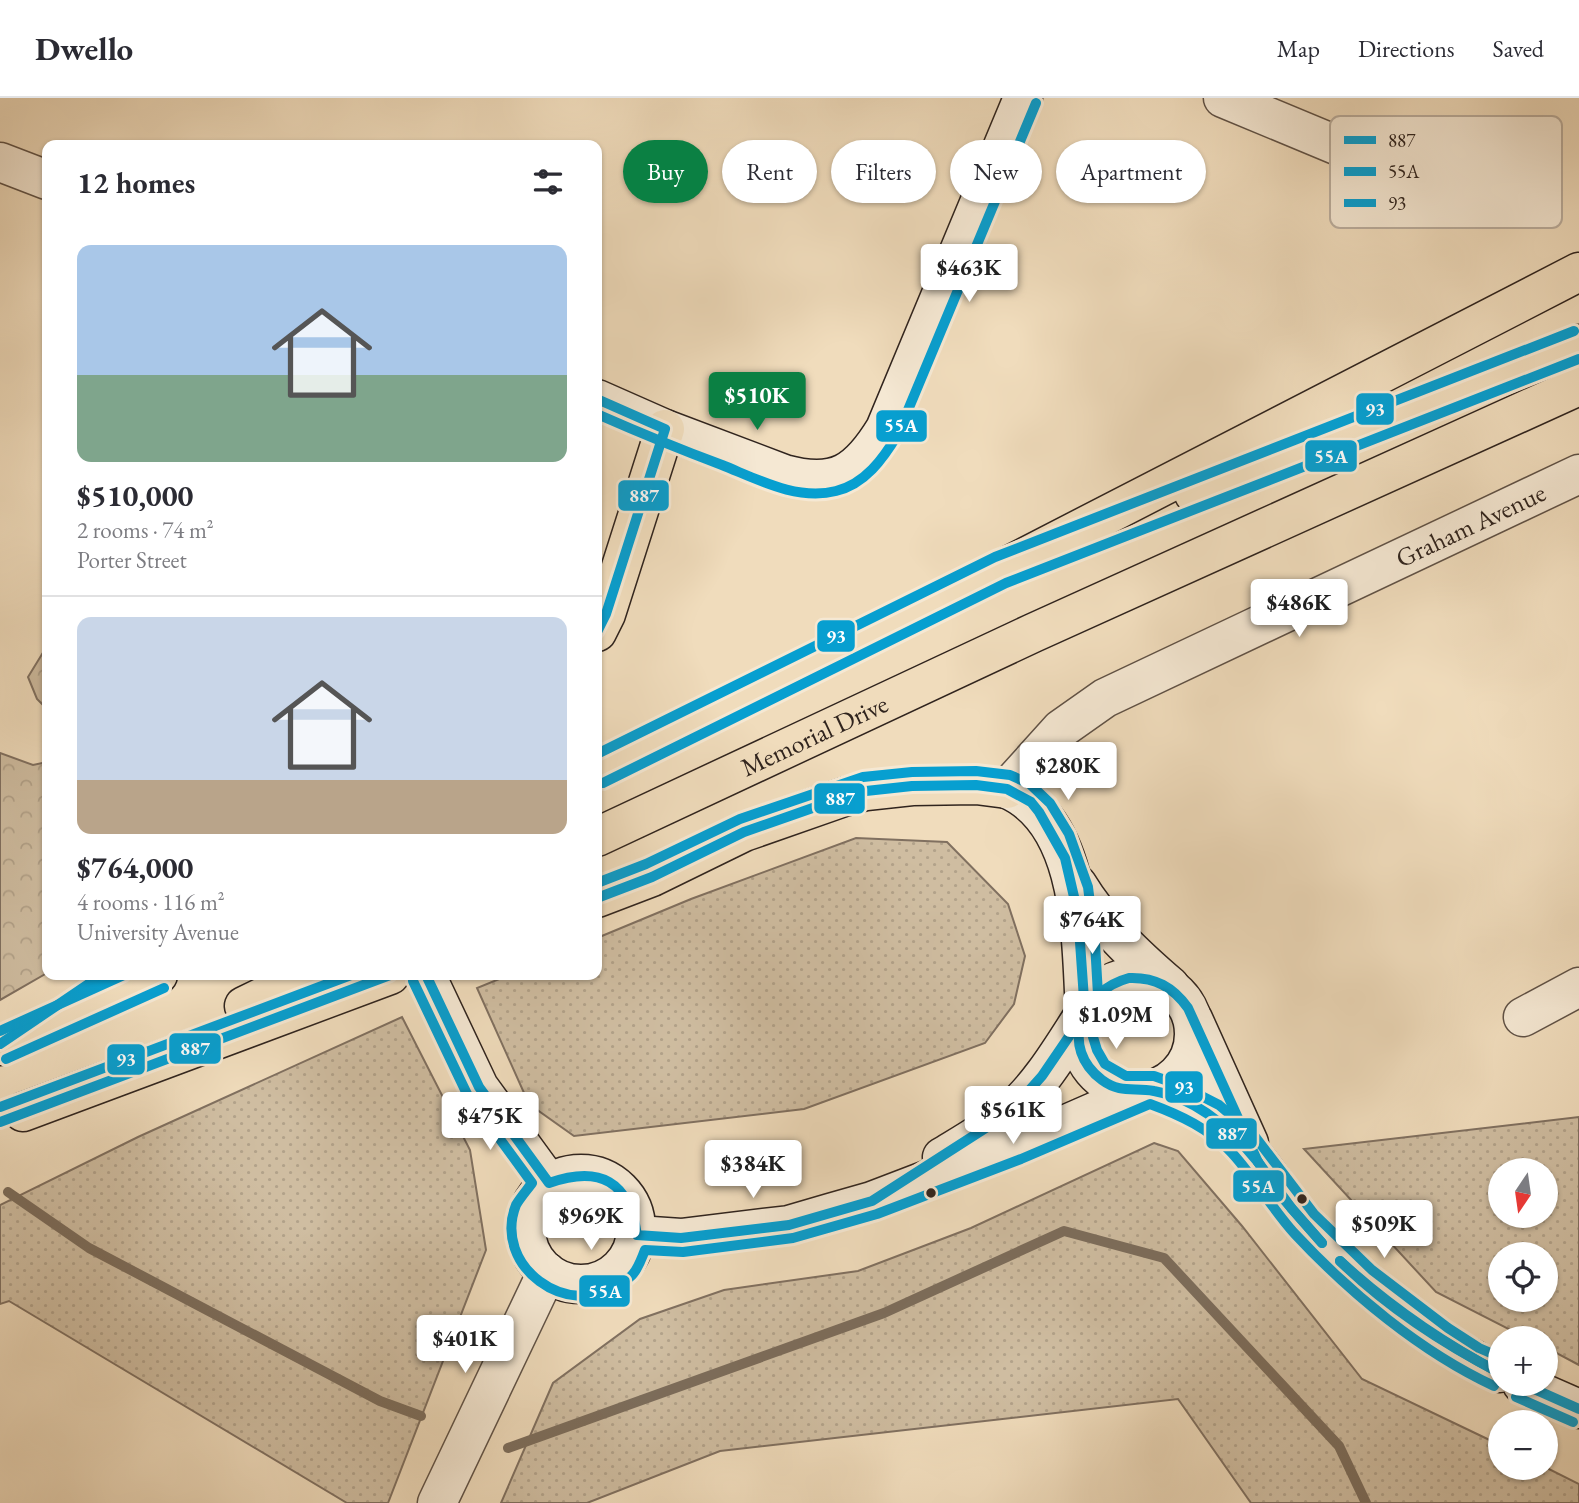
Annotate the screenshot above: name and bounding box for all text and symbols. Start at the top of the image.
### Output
text: Dwello [35,27,133,70]
text: Map [1277,33,1320,64]
text: Directions [1358,33,1455,64]
text: Saved [1493,33,1544,64]
legend [1330,116,1562,228]
text: 887 [1388,128,1416,153]
chip: Buy [623,140,708,203]
chip: Rent [722,140,817,203]
chip: Filters [831,140,936,203]
chip: New [950,140,1042,203]
chip: Apartment [1056,140,1206,203]
text: 55A [1388,159,1420,184]
text: 12 homes [77,163,195,202]
icon: filters [529,163,567,201]
text: 93 [1388,191,1406,216]
pin: $463K [920,244,1018,304]
text: $463K [937,252,1001,282]
icon: home [259,290,385,416]
pin: $510K [708,372,806,432]
text: $510K [725,380,789,410]
line badge: 93 [1355,392,1395,426]
text: 93 [1365,397,1385,422]
line badge: 55A [875,409,928,443]
text: 55A [884,413,918,438]
line badge: 55A [1304,439,1358,473]
text: 55A [1314,444,1348,469]
street label: Graham Avenue [1390,475,1551,575]
text: $510,000 [77,476,193,515]
line badge: 887 [617,479,670,512]
text: 887 [629,483,660,508]
text: 2 rooms · 74 m² [77,515,214,545]
text: Porter Street [77,545,187,575]
pin: $486K [1250,580,1348,639]
text: $486K [1267,587,1331,617]
line badge: 93 [816,619,856,653]
text: 93 [826,624,846,649]
icon: home [259,662,385,788]
street label: Memorial Drive [735,686,893,784]
pin: $280K [1019,742,1117,802]
text: $280K [1036,750,1100,780]
line badge: 887 [813,782,866,815]
text: 887 [825,786,856,811]
text: $764,000 [77,848,193,887]
text: 4 rooms · 116 m² [77,887,225,917]
pin: $764K [1043,896,1141,956]
text: $764K [1060,904,1124,934]
text: University Avenue [77,917,239,947]
pin: $1.09M [1059,992,1173,1051]
text: $1.09M [1079,999,1153,1029]
line badge: 887 [168,1032,222,1065]
text: 887 [180,1036,211,1061]
line badge: 93 [106,1043,146,1076]
text: 93 [116,1047,136,1072]
line badge: 93 [1164,1070,1204,1104]
text: 93 [1174,1075,1194,1100]
pin: $561K [964,1086,1062,1146]
pin: $475K [441,1093,539,1152]
text: $561K [981,1094,1045,1124]
text: $475K [458,1100,522,1130]
line badge: 887 [1205,1117,1258,1150]
text: 887 [1217,1121,1248,1146]
pin: $384K [704,1140,802,1200]
text: $384K [721,1148,785,1178]
north arrow [1488,1158,1558,1228]
map controls [1488,1158,1558,1480]
line badge: 55A [1232,1169,1285,1203]
text: 55A [1241,1174,1275,1199]
unlabelled marker [924,1186,938,1200]
pin: $969K [542,1192,640,1252]
unlabelled marker [1295,1192,1309,1206]
text: $969K [559,1200,623,1230]
pin: $509K [1335,1200,1433,1260]
text: $509K [1352,1208,1416,1238]
button: locate [1488,1242,1558,1312]
line badge: 55A [578,1274,631,1308]
text: 55A [588,1279,622,1304]
pin: $401K [416,1316,514,1375]
text: $401K [433,1323,497,1353]
button: + [1488,1326,1558,1396]
button: − [1488,1410,1558,1480]

